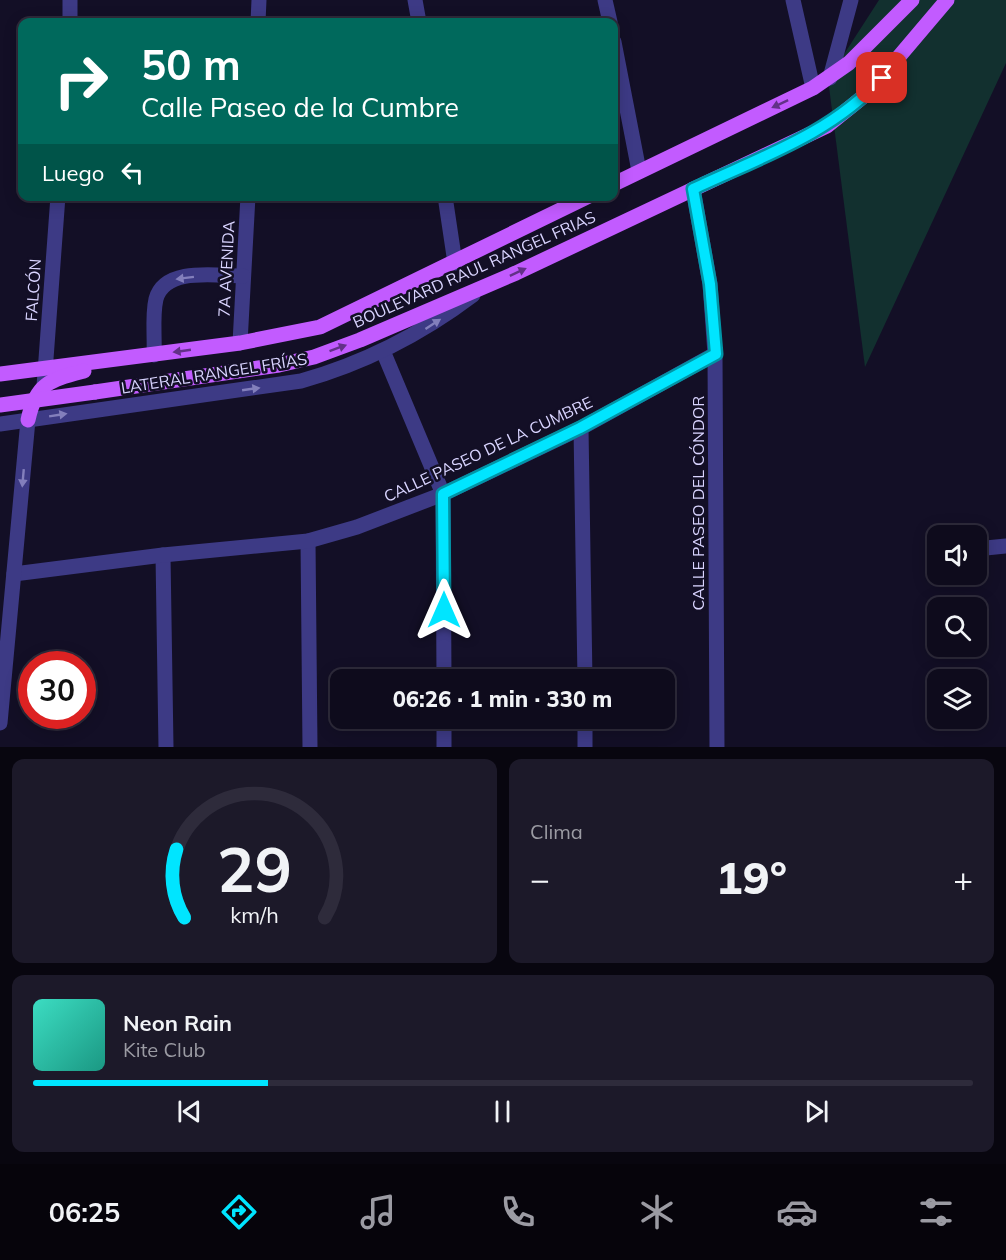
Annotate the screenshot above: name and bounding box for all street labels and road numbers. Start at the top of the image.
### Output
street label: BOULEVARD RAUL RANGEL FRIAS [349,206,599,332]
street label: 7A AVENIDA [213,220,239,318]
street label: FALCÓN [21,258,45,322]
street label: LATERAL RANGEL FRÍAS [120,348,308,398]
street label: CALLE PASEO DE LA CUMBRE [381,392,595,506]
street label: CALLE PASEO DEL CÓNDOR [688,396,708,610]

